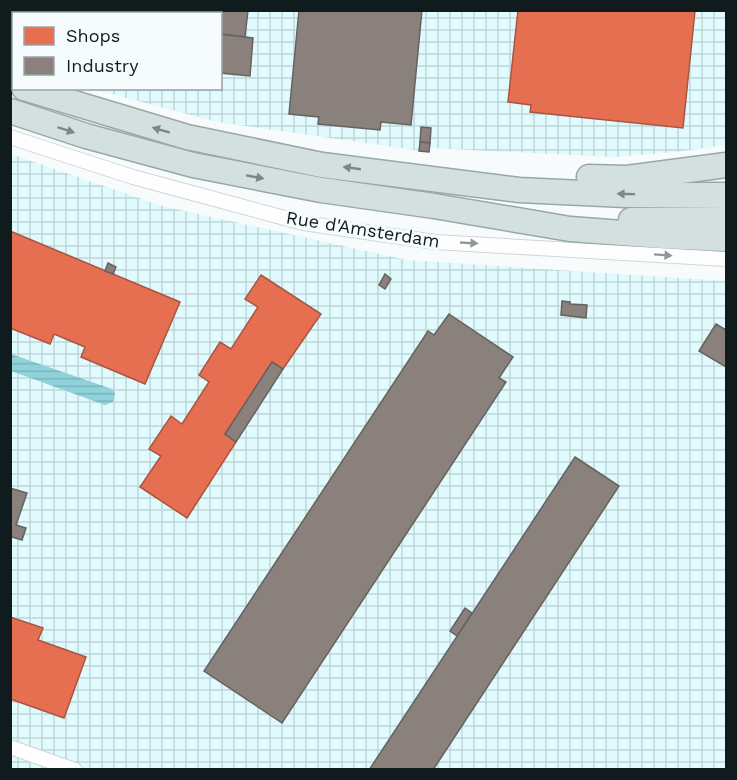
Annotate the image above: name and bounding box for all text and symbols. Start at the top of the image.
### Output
legend [12,12,222,90]
text: Shops [66,25,120,46]
text: Industry [66,55,139,76]
one-way arrow [152,124,170,134]
one-way arrow [57,125,75,135]
one-way arrow [342,164,361,173]
one-way arrow [246,173,265,182]
one-way arrow [617,190,636,199]
street label: Rue d'Amsterdam [285,206,441,252]
one-way arrow [459,239,478,248]
one-way arrow [654,250,673,259]

